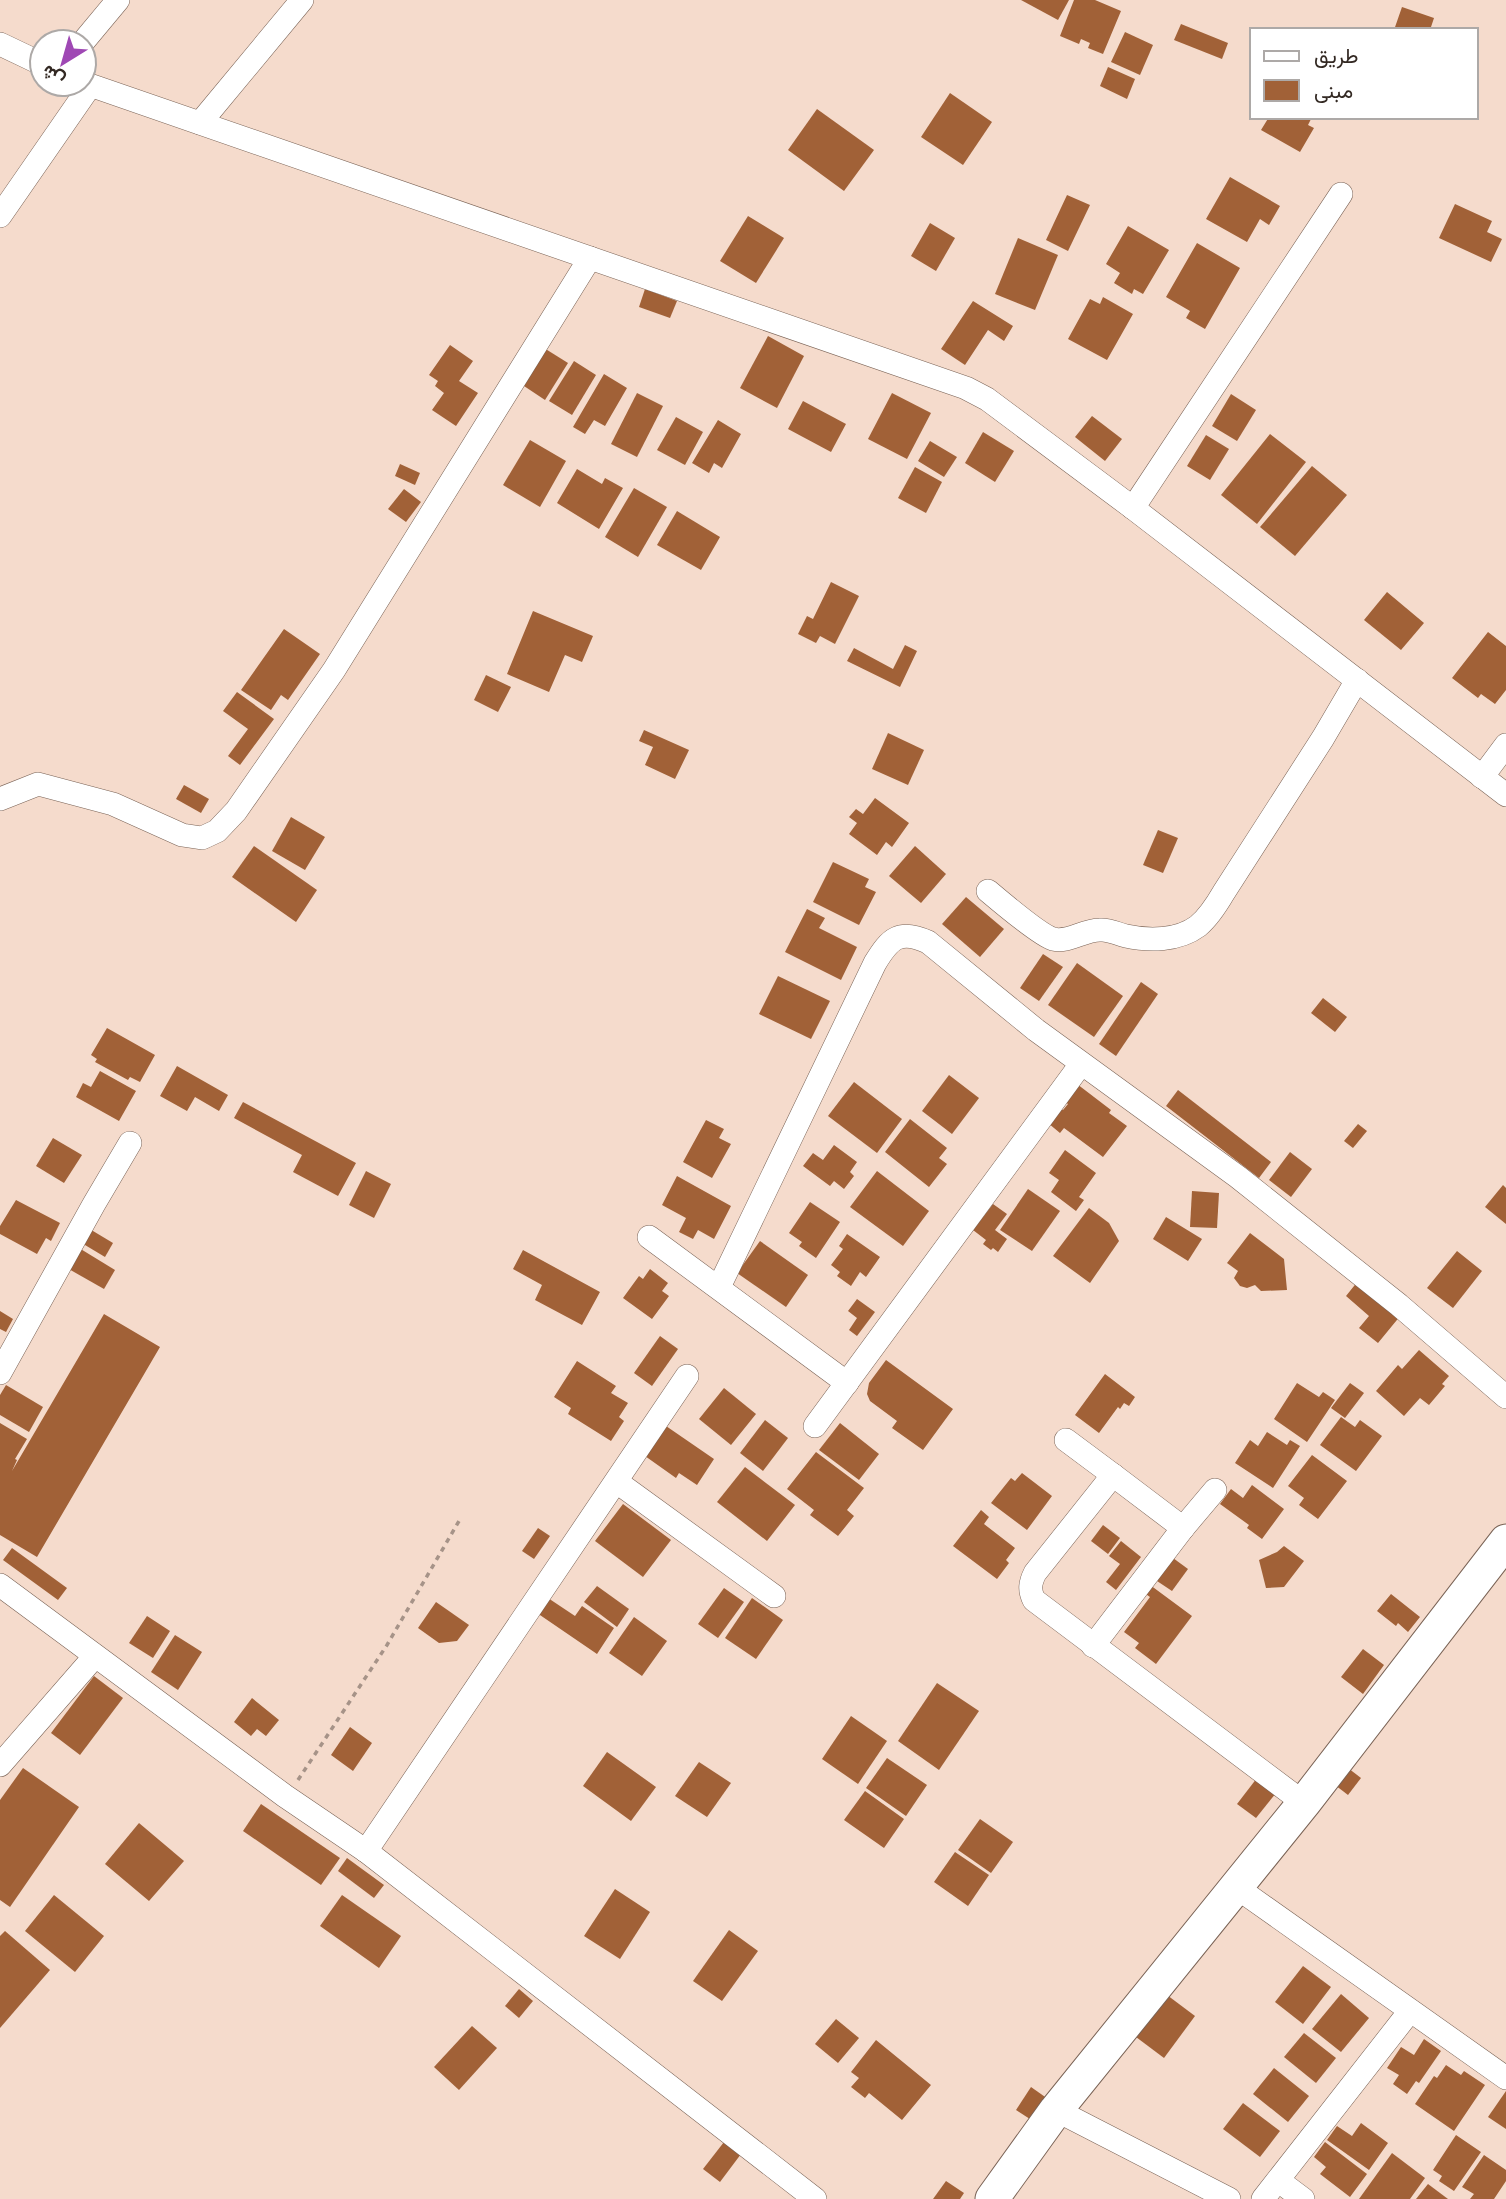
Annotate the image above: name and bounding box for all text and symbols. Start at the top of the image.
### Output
north arrow [28,28,98,98]
legend [1250,28,1478,119]
text: طريق [1314,43,1359,69]
text: ش [37,60,69,92]
text: مبنى [1314,78,1353,103]

